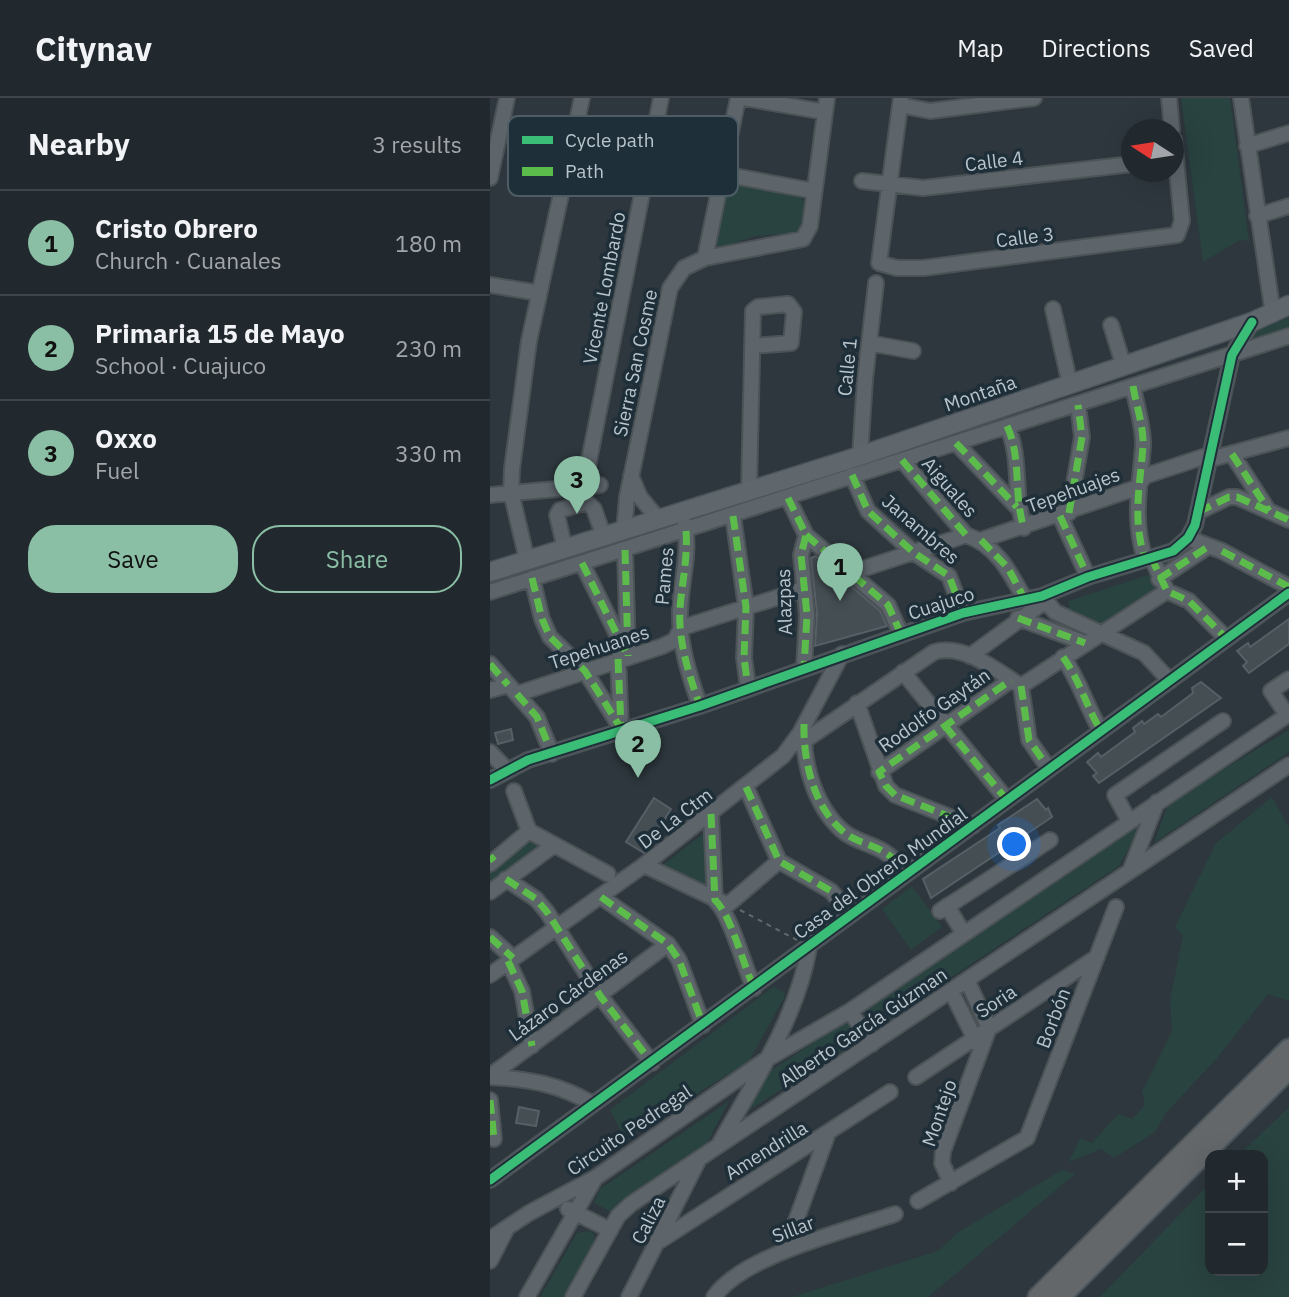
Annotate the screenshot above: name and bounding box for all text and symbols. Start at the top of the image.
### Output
text: Citynav [35,27,152,70]
text: Map [957,32,1003,64]
text: Directions [1041,32,1151,64]
text: Saved [1189,32,1254,64]
legend [508,116,738,196]
north arrow [1121,119,1184,182]
text: Nearby [28,124,130,163]
text: Cycle path [565,128,654,152]
text: 3 results [372,129,462,159]
street label: Calle 4 [963,146,1025,176]
text: Path [565,159,604,183]
street label: Vicente Lombardo [577,210,631,366]
text: Cristo Obrero [95,211,258,245]
street label: Calle 3 [994,222,1056,252]
text: 1 [44,228,58,258]
text: 180 m [395,228,462,258]
text: Church · Cuanales [95,245,282,275]
street label: Sierra San Cosme [608,287,662,439]
text: Primaria 15 de Mayo [95,316,345,350]
text: 2 [44,333,58,363]
text: 230 m [395,333,462,363]
street label: Calle 1 [832,337,862,397]
text: School · Cuajuco [95,350,266,380]
street label: Montaña [941,370,1019,416]
text: Oxxo [95,421,157,455]
text: 3 [44,438,58,468]
text: 330 m [395,438,462,468]
street label: Aiguales [917,452,983,522]
text: Fuel [95,455,139,485]
pin: 3 [554,456,600,514]
street label: Tepehuajes [1023,462,1123,518]
street label: Janambres [877,489,965,569]
button: Save [28,525,238,593]
button: Share [252,525,462,593]
pin: 1 [817,543,863,601]
street label: Pames [650,546,678,606]
street label: Alazpas [771,568,797,636]
street label: Cuajuco [905,581,977,625]
street label: Tepehuanes [546,620,652,674]
street label: Rodolfo Gaytán [874,663,994,757]
pin: 2 [615,720,661,778]
street label: De La Ctm [633,782,717,854]
street label: Casa del Obrero Mundial [788,802,972,944]
your location [997,827,1031,861]
street label: Lázaro Cárdenas [504,944,632,1046]
street label: Alberto García Gúzman [775,962,951,1092]
street label: Soria [971,979,1021,1023]
street label: Borbón [1031,985,1075,1051]
street label: Montejo [916,1076,962,1150]
street label: Circuito Pedregal [562,1079,696,1181]
street label: Amendrilla [720,1115,812,1185]
map controls [1205,1150,1268,1276]
button: + [1205,1150,1268,1213]
street label: Caliza [626,1192,670,1248]
street label: Sillar [769,1210,817,1248]
button: − [1205,1213,1268,1276]

